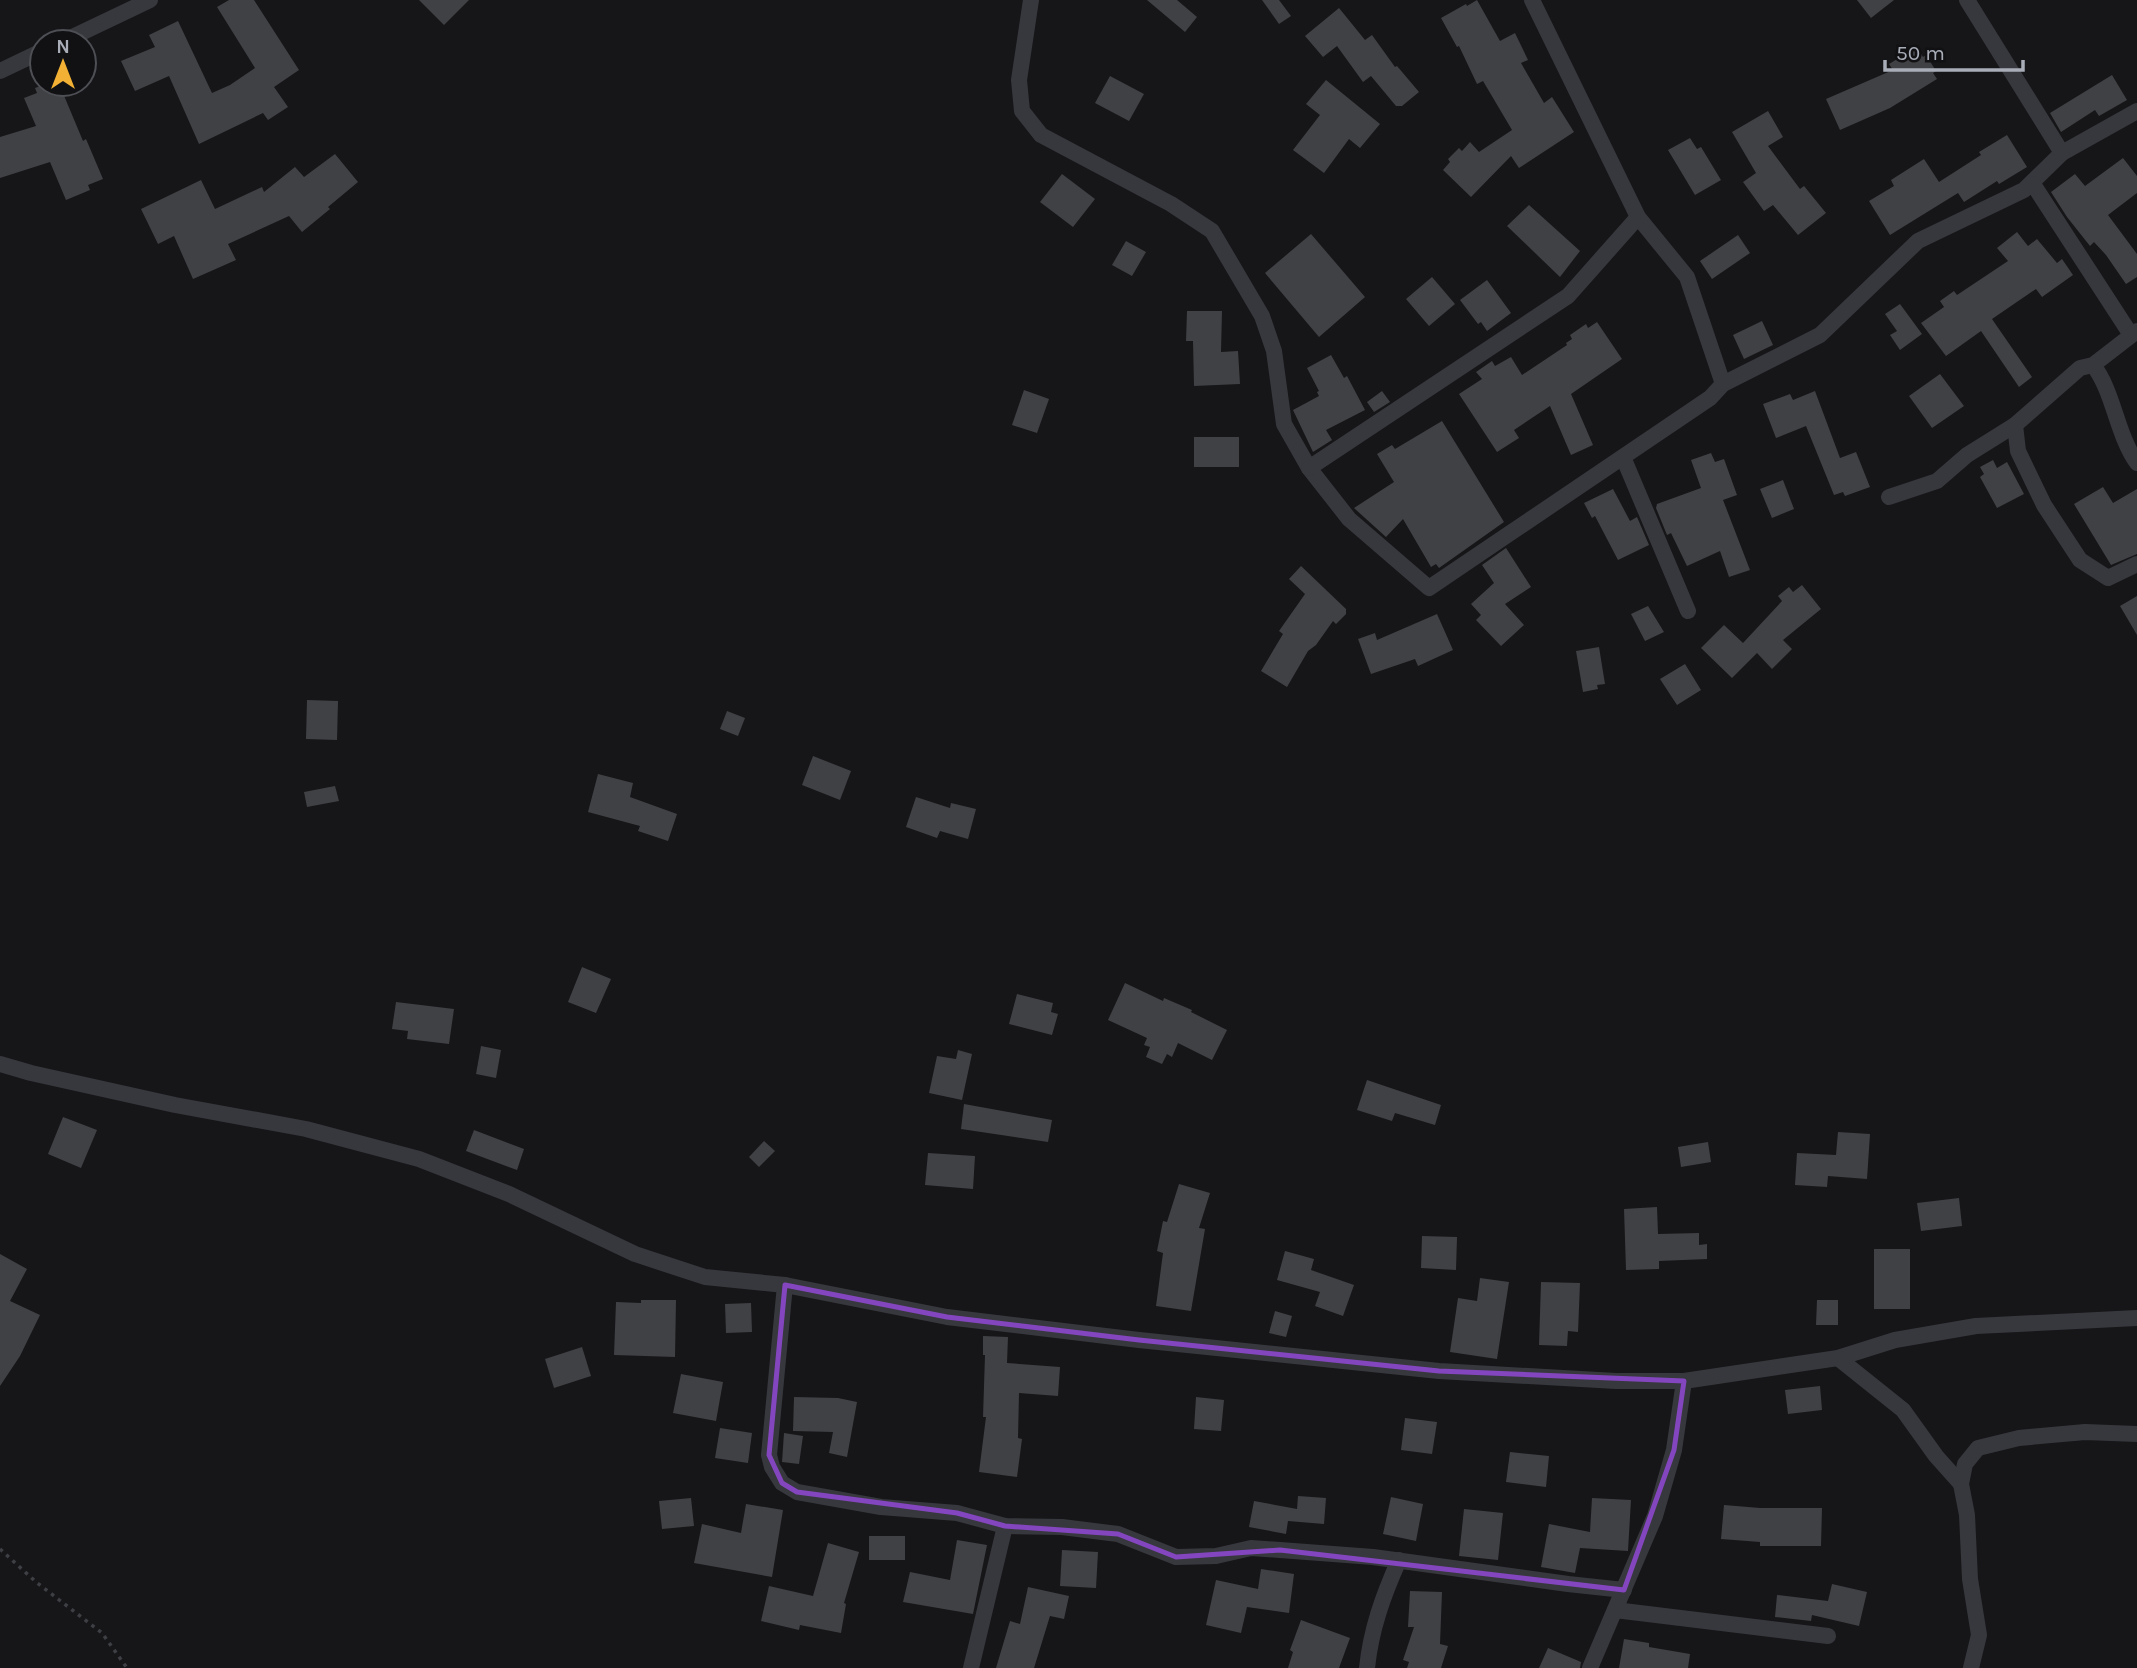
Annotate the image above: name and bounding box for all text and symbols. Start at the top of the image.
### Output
north arrow [28,28,98,98]
scale bar [1885,28,2023,72]
text: N [56,36,70,58]
text: 50 m [1896,41,1945,65]

